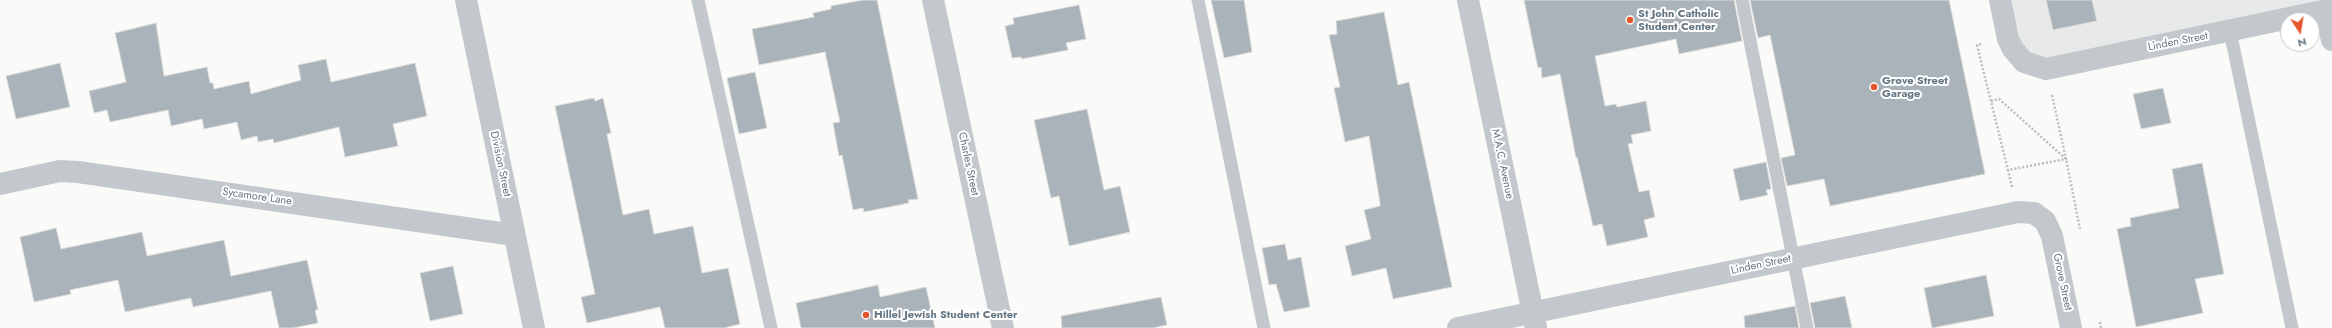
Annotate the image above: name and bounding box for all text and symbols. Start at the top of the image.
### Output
place label: St John Catholic Student Center [1638,7,1719,33]
north arrow [2280,12,2320,52]
marker: St John Catholic Student Center [1625,15,1635,25]
street label: Linden Street [2147,30,2209,54]
text: N [2296,34,2308,51]
place label: Grove Street Garage [1882,74,1948,100]
marker: Grove Street Garage [1869,82,1879,92]
street label: M.A.C. Avenue [1488,128,1516,200]
street label: Division Street [487,130,513,198]
street label: Charles Street [955,131,981,197]
street label: Sycamore Lane [221,186,293,208]
street label: Linden Street [1730,252,1792,278]
street label: Grove Street [2050,252,2074,312]
place label: Hillel Jewish Student Center [874,308,1018,322]
marker: Hillel Jewish Student Center [861,310,871,320]

